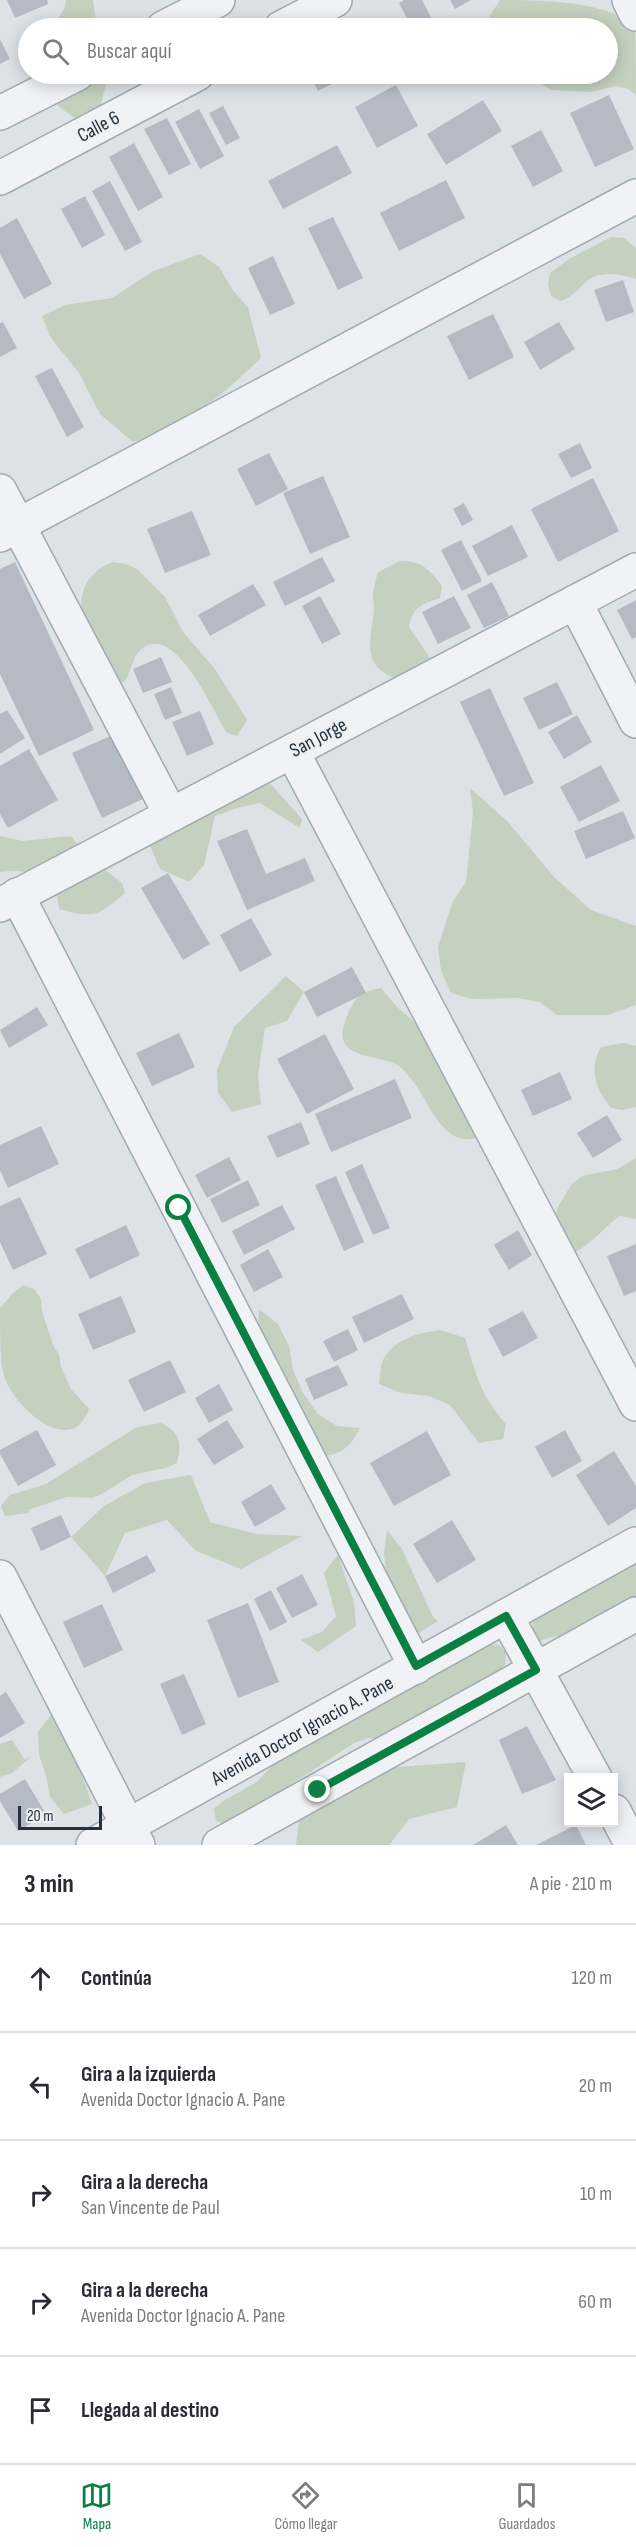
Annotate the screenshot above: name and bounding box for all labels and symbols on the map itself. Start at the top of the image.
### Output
street label: Calle 6 [73,106,124,148]
street label: San Jorge [286,713,351,763]
route start [165,1194,191,1220]
street label: Avenida Doctor Ignacio A. Pane [206,1671,398,1791]
route end [304,1776,330,1802]
scale bar [18,1803,102,1830]

